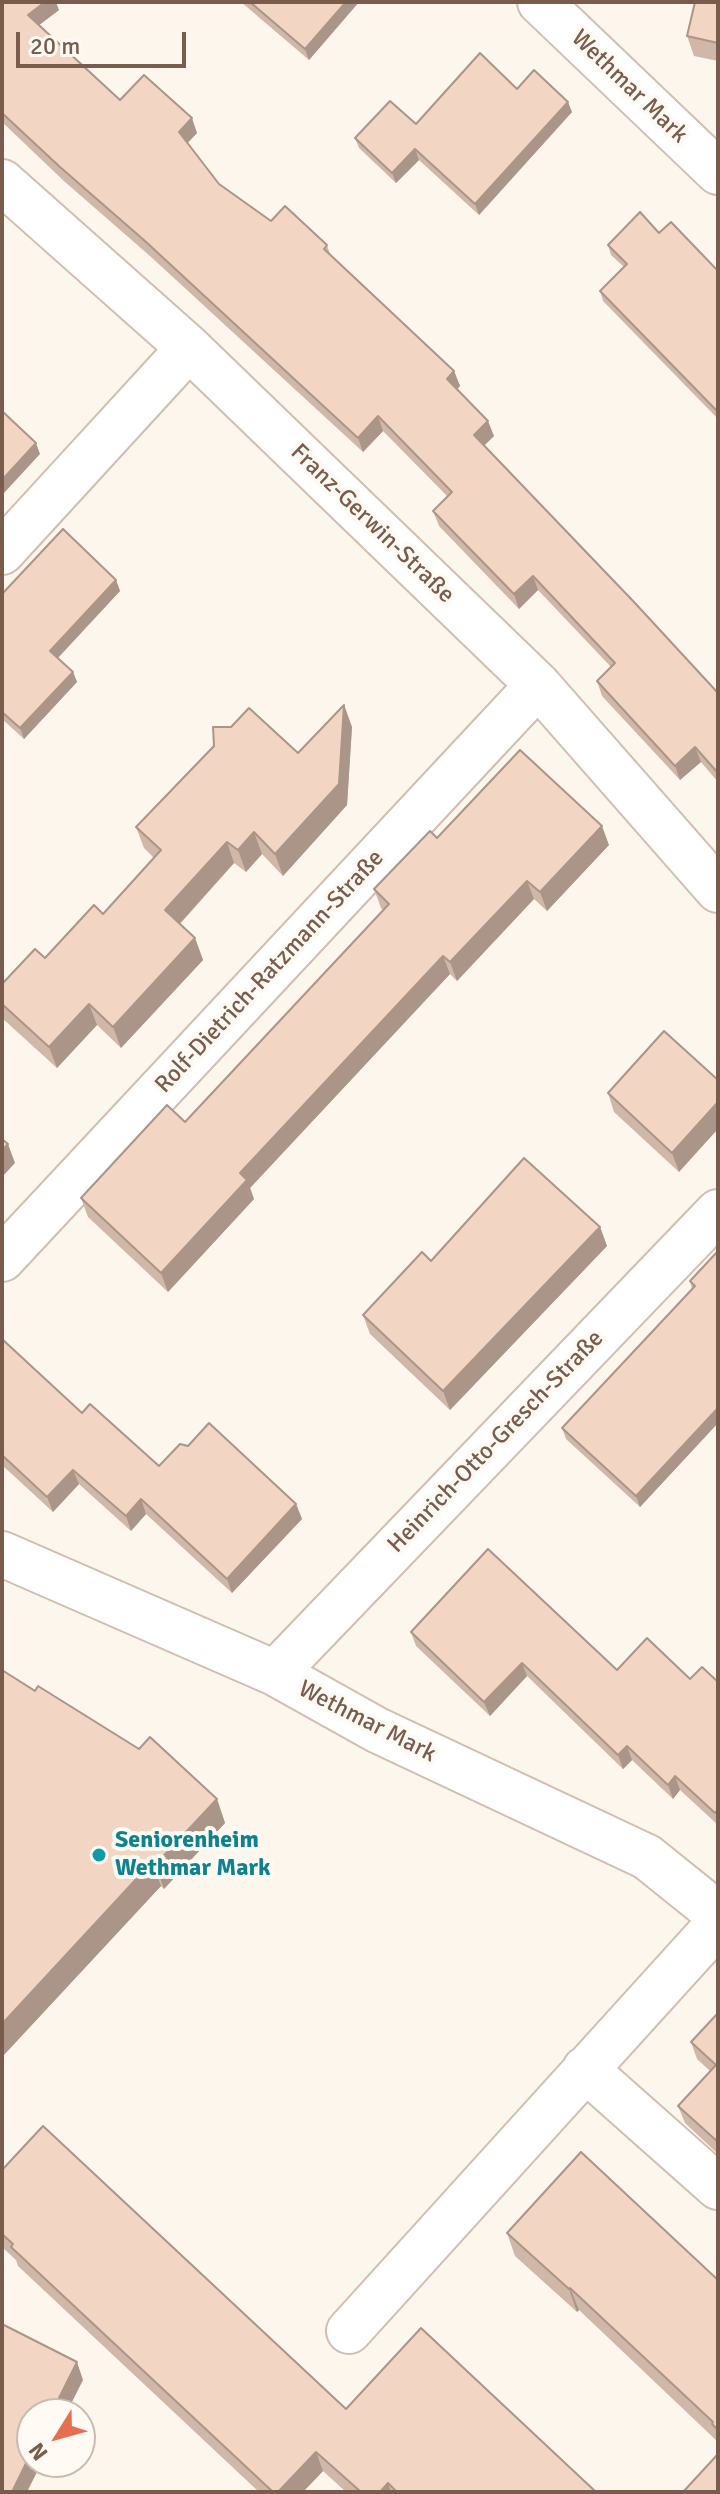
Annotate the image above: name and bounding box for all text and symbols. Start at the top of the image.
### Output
scale bar [20,16,190,66]
street label: Wethmar Mark [565,24,693,150]
text: 20 m [30,31,80,61]
street label: Franz-Gerwin-Straße [284,438,460,610]
street label: Rolf-Dietrich-Ratzmann-Straße [150,844,390,1100]
street label: Heinrich-Otto-Gresch-Straße [382,1325,610,1559]
street label: Wethmar Mark [293,1675,441,1769]
place label: Seniorenheim Wethmar Mark [115,1827,271,1883]
marker: Seniorenheim Wethmar Mark [90,1846,108,1864]
north arrow [16,2398,96,2478]
text: N [23,2437,53,2466]

